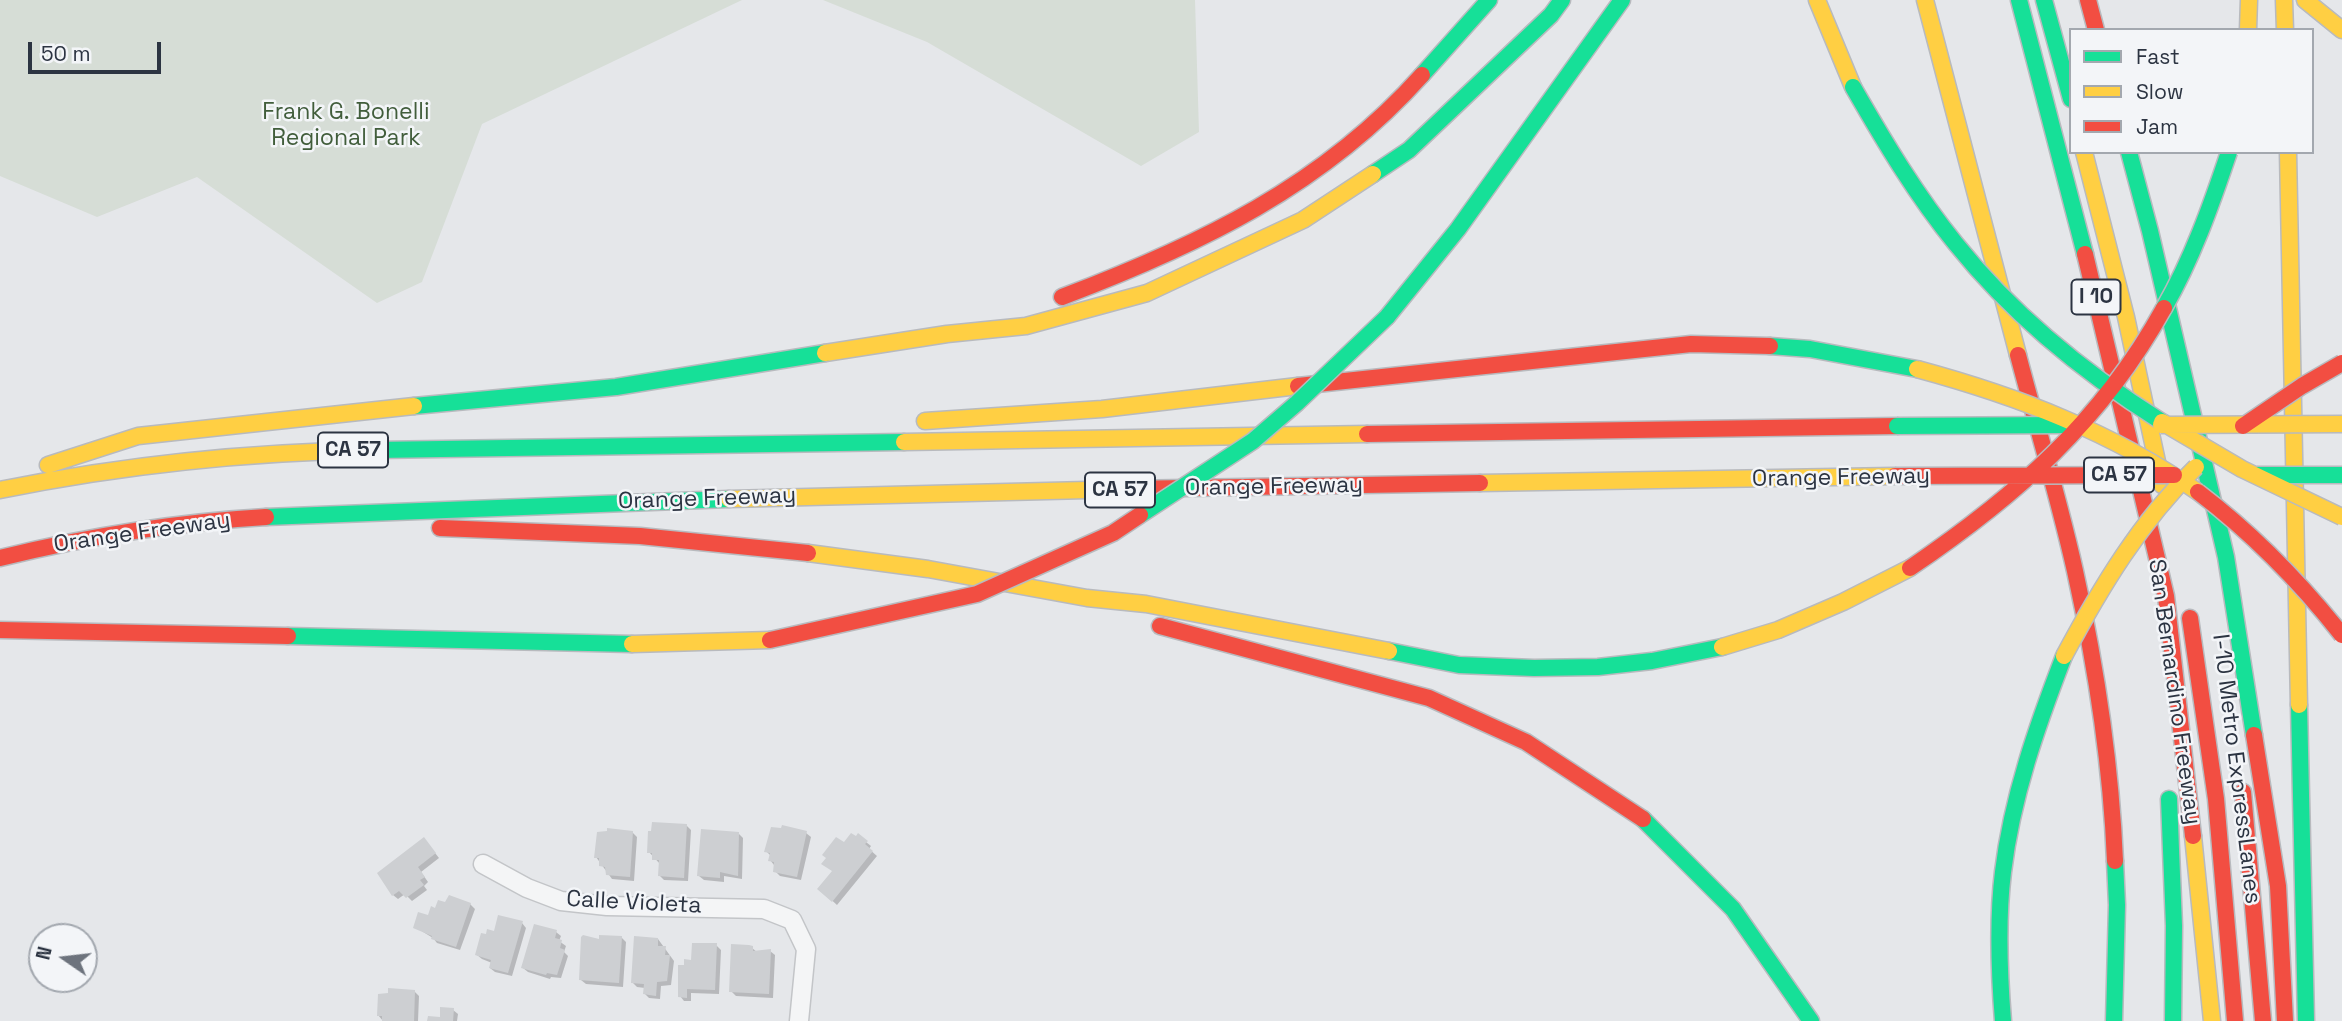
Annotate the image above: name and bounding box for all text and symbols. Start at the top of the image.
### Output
scale bar [32,28,164,72]
legend [2069,28,2314,154]
text: 50 m [41,40,91,67]
text: Fast [2136,43,2180,70]
text: Slow [2136,78,2184,105]
park label: Frank G. Bonelli Regional Park [262,99,430,153]
text: Jam [2136,113,2178,140]
road number: I 10 [2072,280,2120,314]
road number: CA 57 [318,433,388,468]
road number: CA 57 [2084,458,2154,492]
street label: Orange Freeway [1752,463,1930,493]
road number: CA 57 [1085,472,1155,508]
street label: Orange Freeway [1185,472,1363,502]
street label: Orange Freeway [617,482,797,516]
street label: Orange Freeway [52,507,232,559]
street label: San Bernardino Freeway [2142,557,2206,827]
street label: I-10 Metro ExpressLanes [2206,633,2266,905]
street label: Calle Violeta [566,886,702,920]
north arrow [28,923,98,993]
text: N [30,944,58,962]

